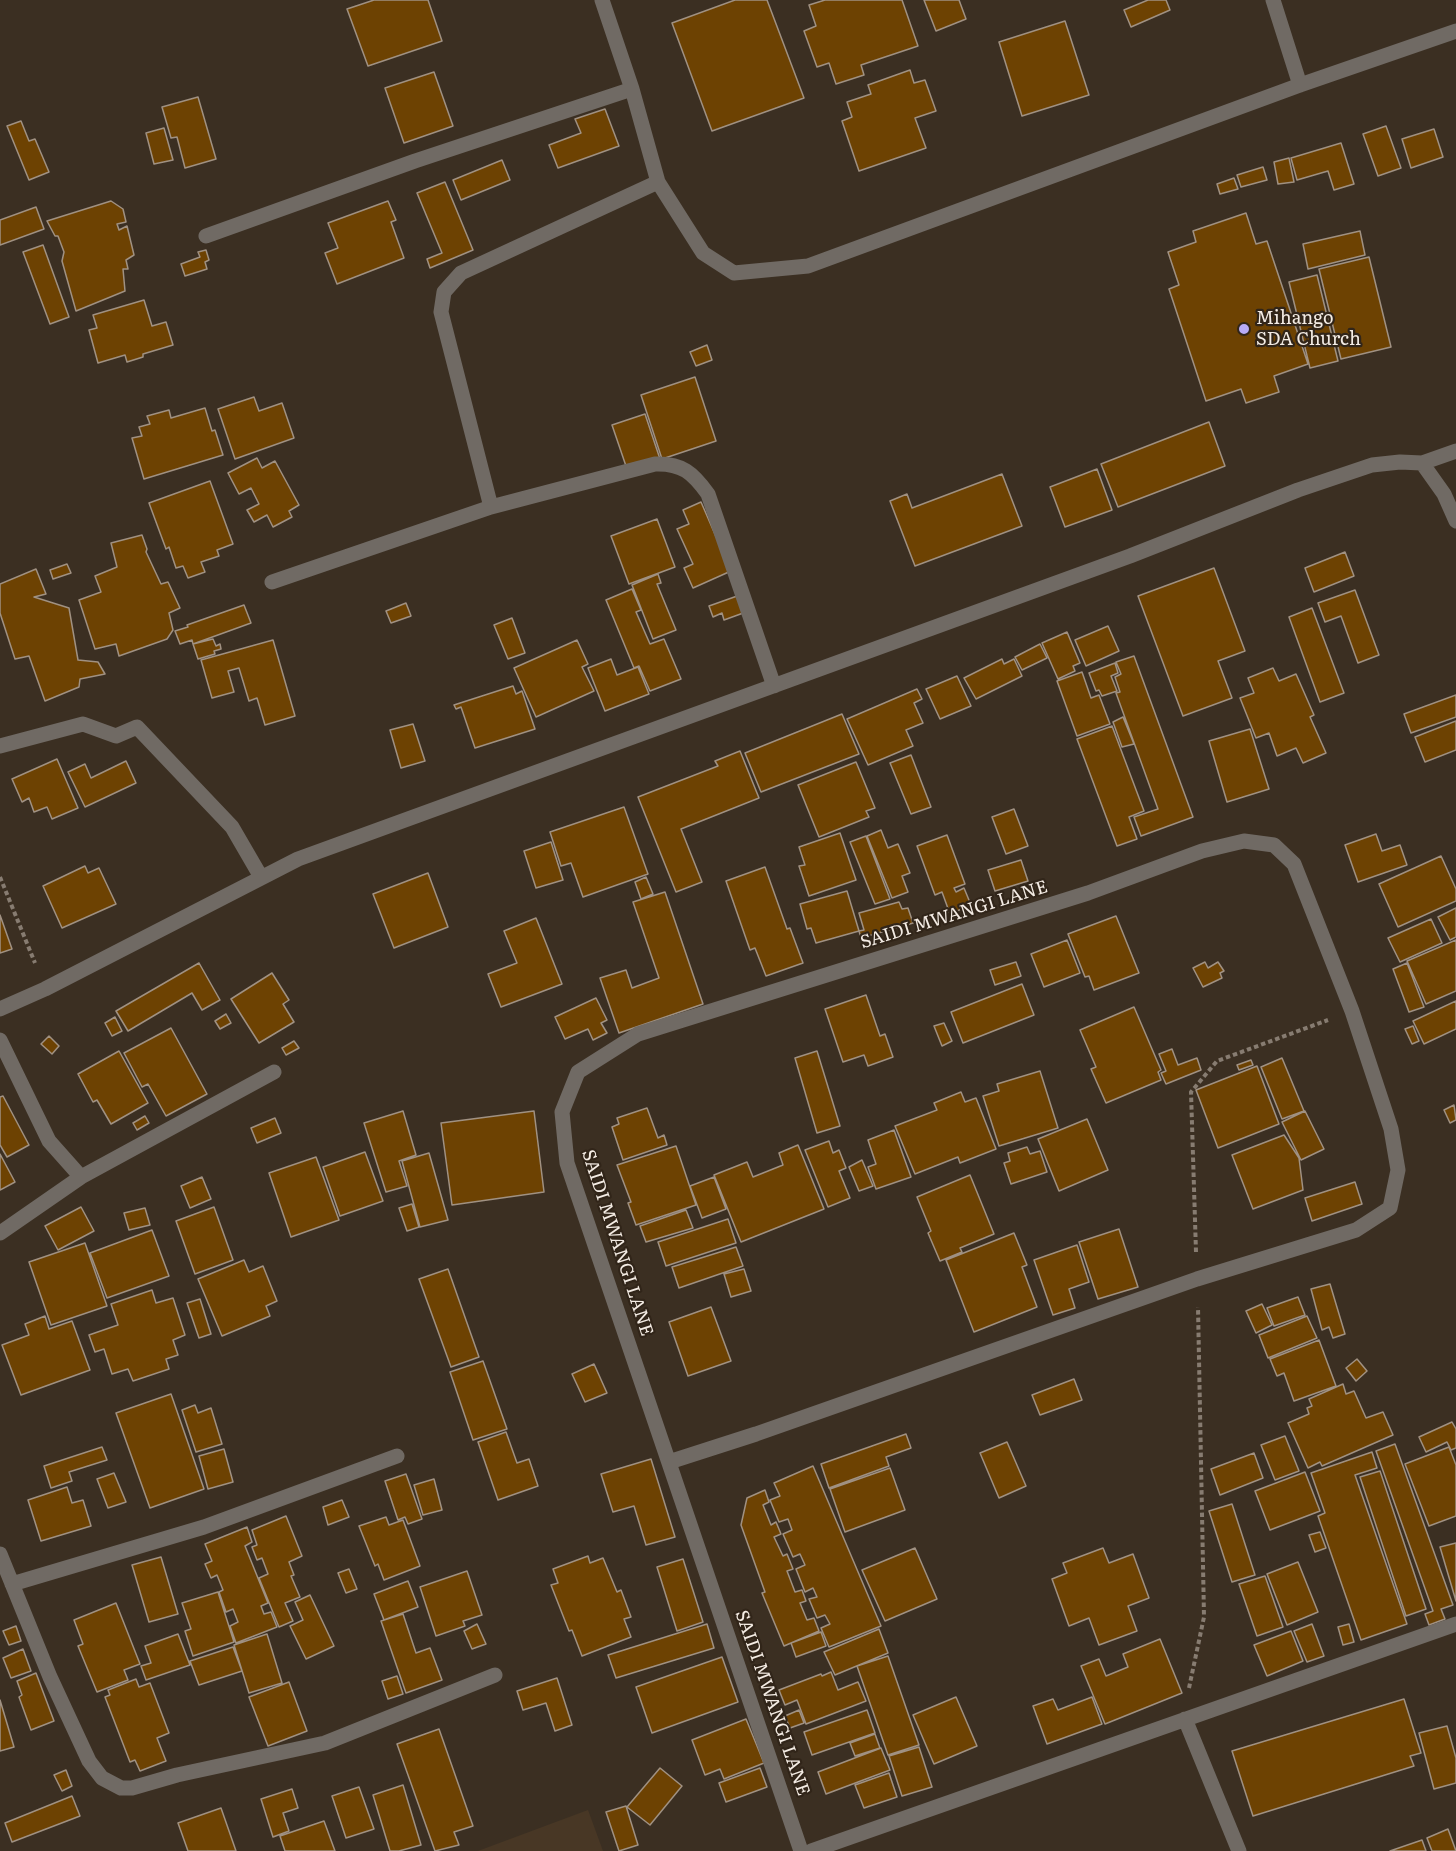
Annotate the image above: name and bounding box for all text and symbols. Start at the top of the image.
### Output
place label: Mihango SDA Church [1256,308,1361,350]
marker: Mihango SDA Church [1237,322,1251,336]
street label: SAIDI MWANGI LANE [858,876,1050,954]
street label: SAIDI MWANGI LANE [577,1147,657,1339]
street label: SAIDI MWANGI LANE [730,1607,814,1799]

